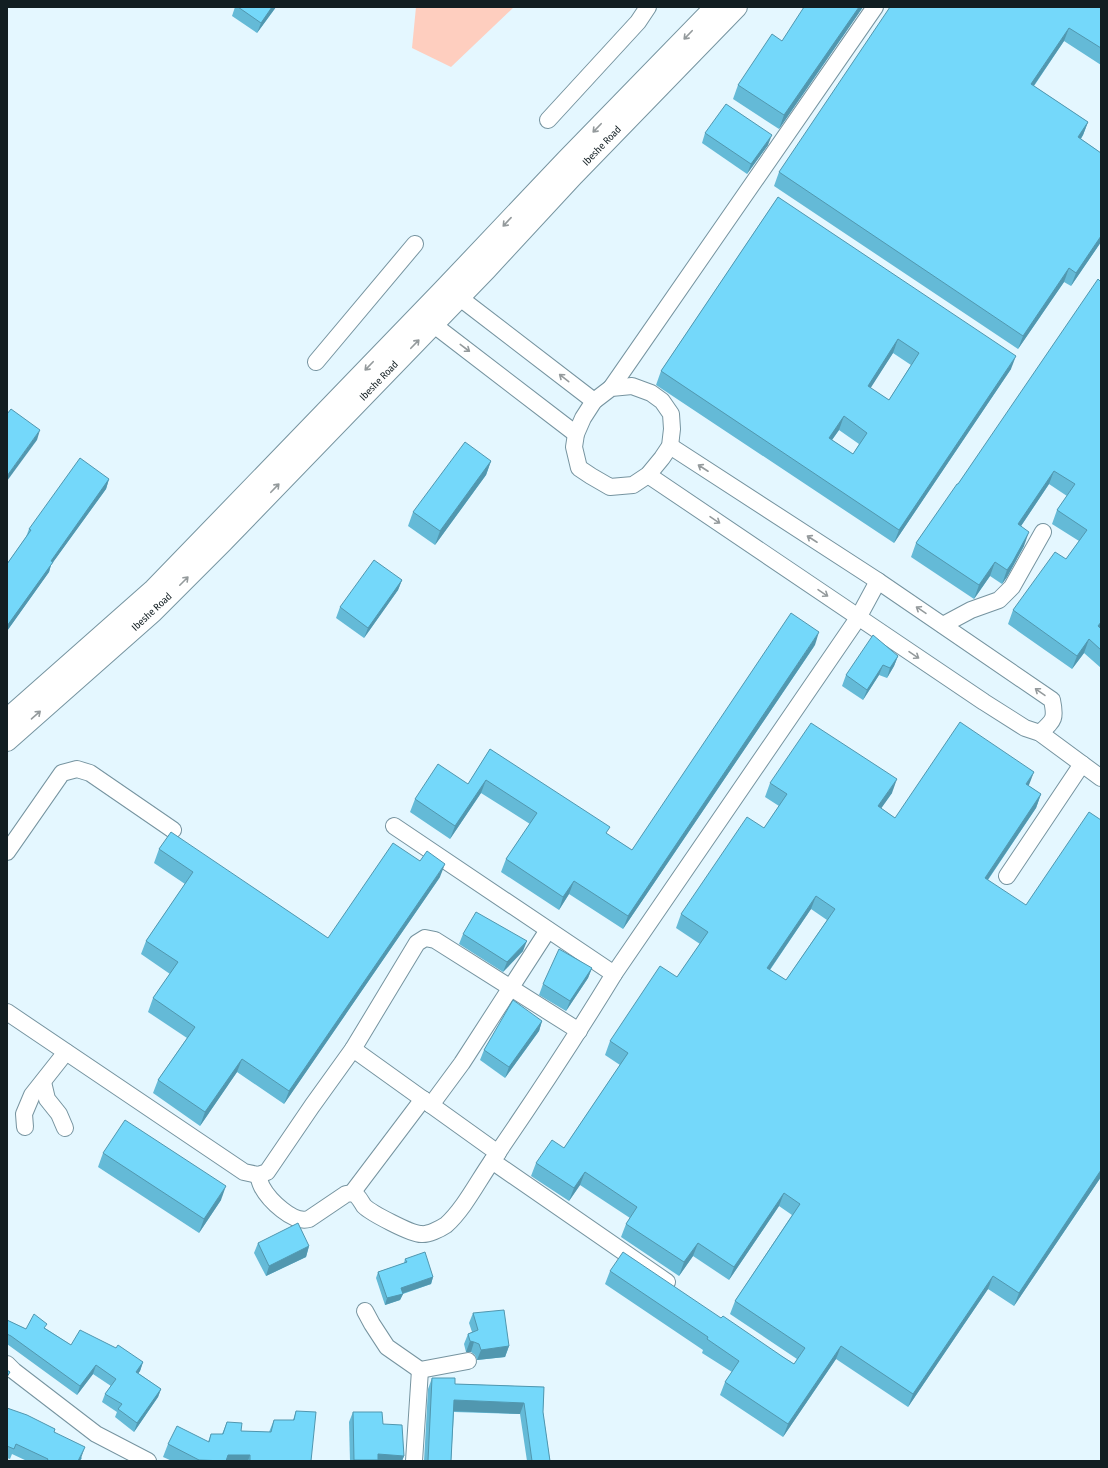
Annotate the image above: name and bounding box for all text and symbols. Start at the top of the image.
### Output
one-way arrow [683,30,693,40]
one-way arrow [592,123,602,133]
street label: Ibeshe Road [580,124,624,168]
one-way arrow [502,217,512,227]
one-way arrow [410,339,419,349]
one-way arrow [459,344,470,352]
street label: Ibeshe Road [357,359,401,403]
one-way arrow [364,361,374,371]
one-way arrow [558,373,569,382]
one-way arrow [698,464,709,472]
one-way arrow [270,483,280,493]
one-way arrow [709,516,720,524]
one-way arrow [807,535,818,543]
one-way arrow [179,576,189,586]
one-way arrow [817,589,828,598]
street label: Ibeshe Road [129,590,175,634]
one-way arrow [916,606,927,614]
one-way arrow [908,651,919,659]
one-way arrow [1034,688,1045,696]
one-way arrow [31,710,41,720]

